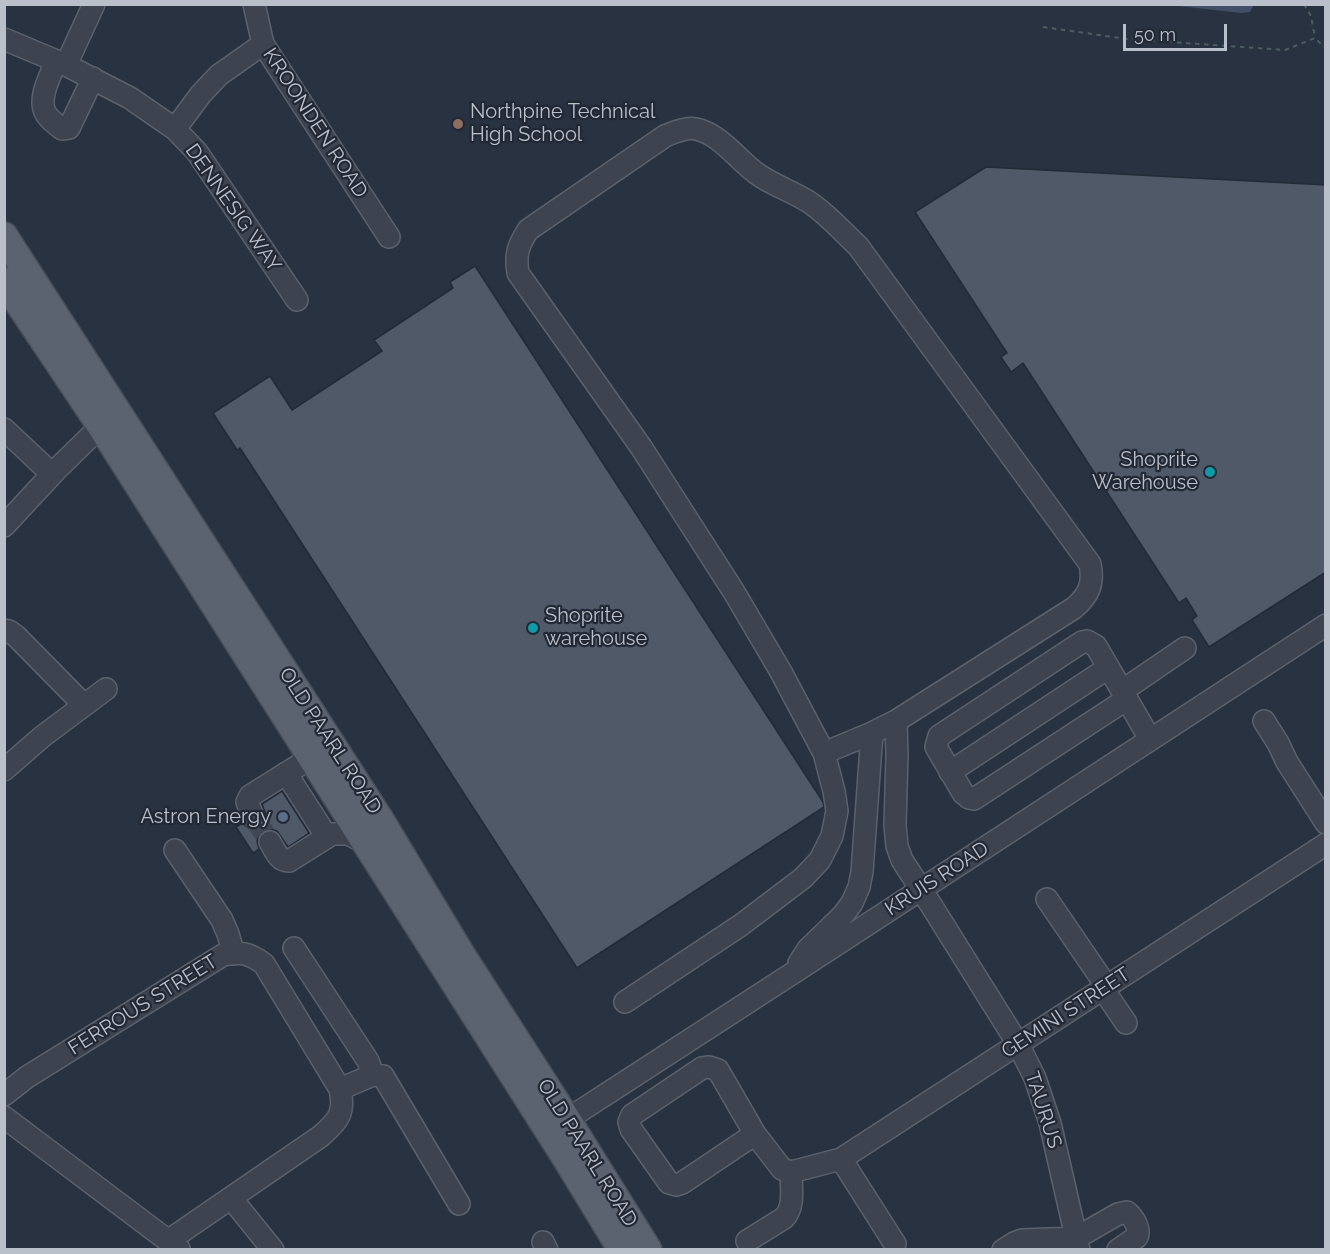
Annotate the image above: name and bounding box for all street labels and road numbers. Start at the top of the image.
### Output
street label: KROONDEN ROAD [258,44,372,202]
street label: DENNESIG WAY [180,139,286,277]
street label: OLD PAARL ROAD [274,663,386,819]
street label: KRUIS ROAD [881,837,993,921]
street label: FERROUS STREET [64,949,222,1061]
street label: GEMINI STREET [997,963,1135,1063]
street label: TAURUS [1019,1069,1067,1151]
street label: OLD PAARL ROAD [532,1075,642,1231]

